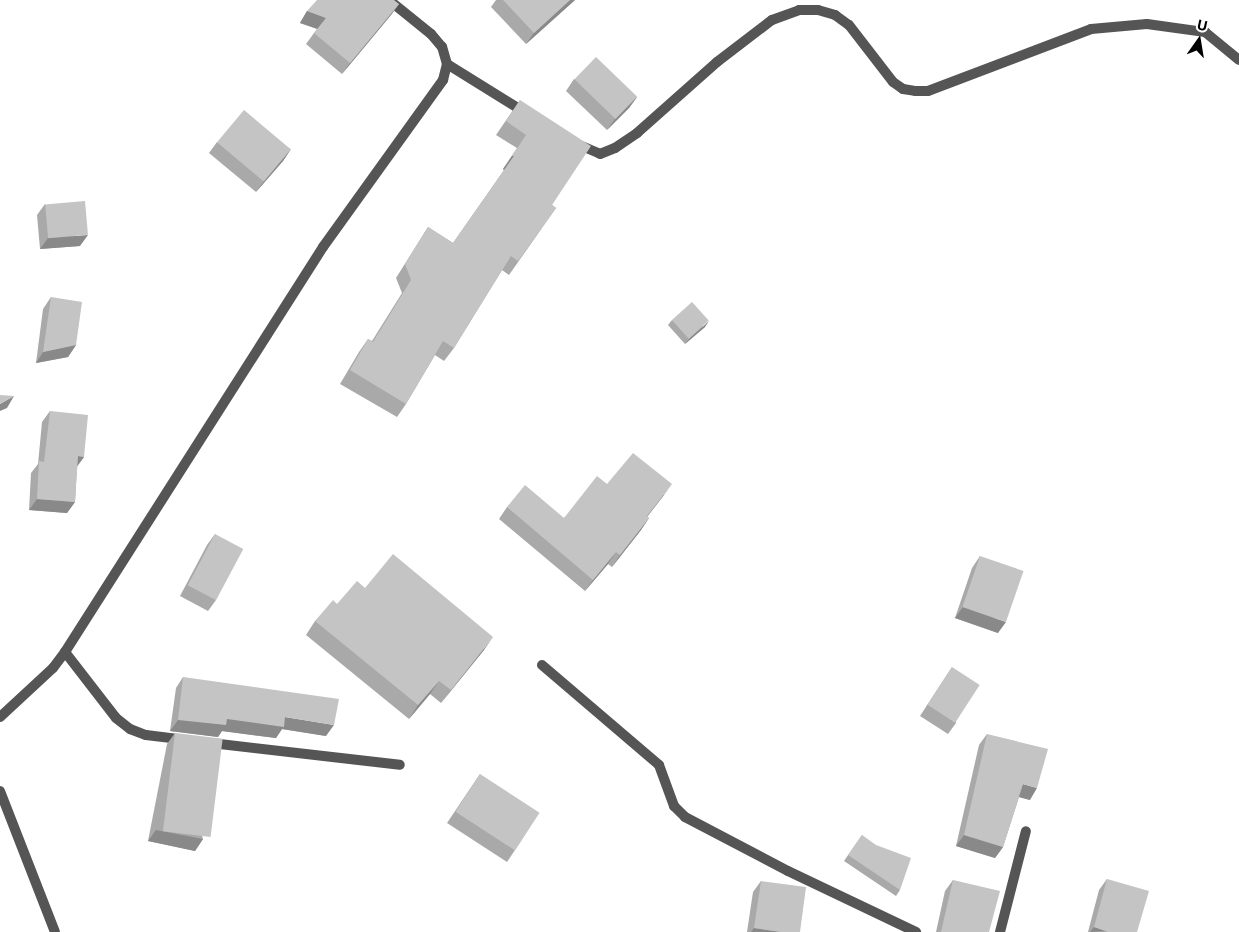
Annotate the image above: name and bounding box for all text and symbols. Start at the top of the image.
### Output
text: U [1195,14,1210,35]
north arrow [1174,15,1224,65]

